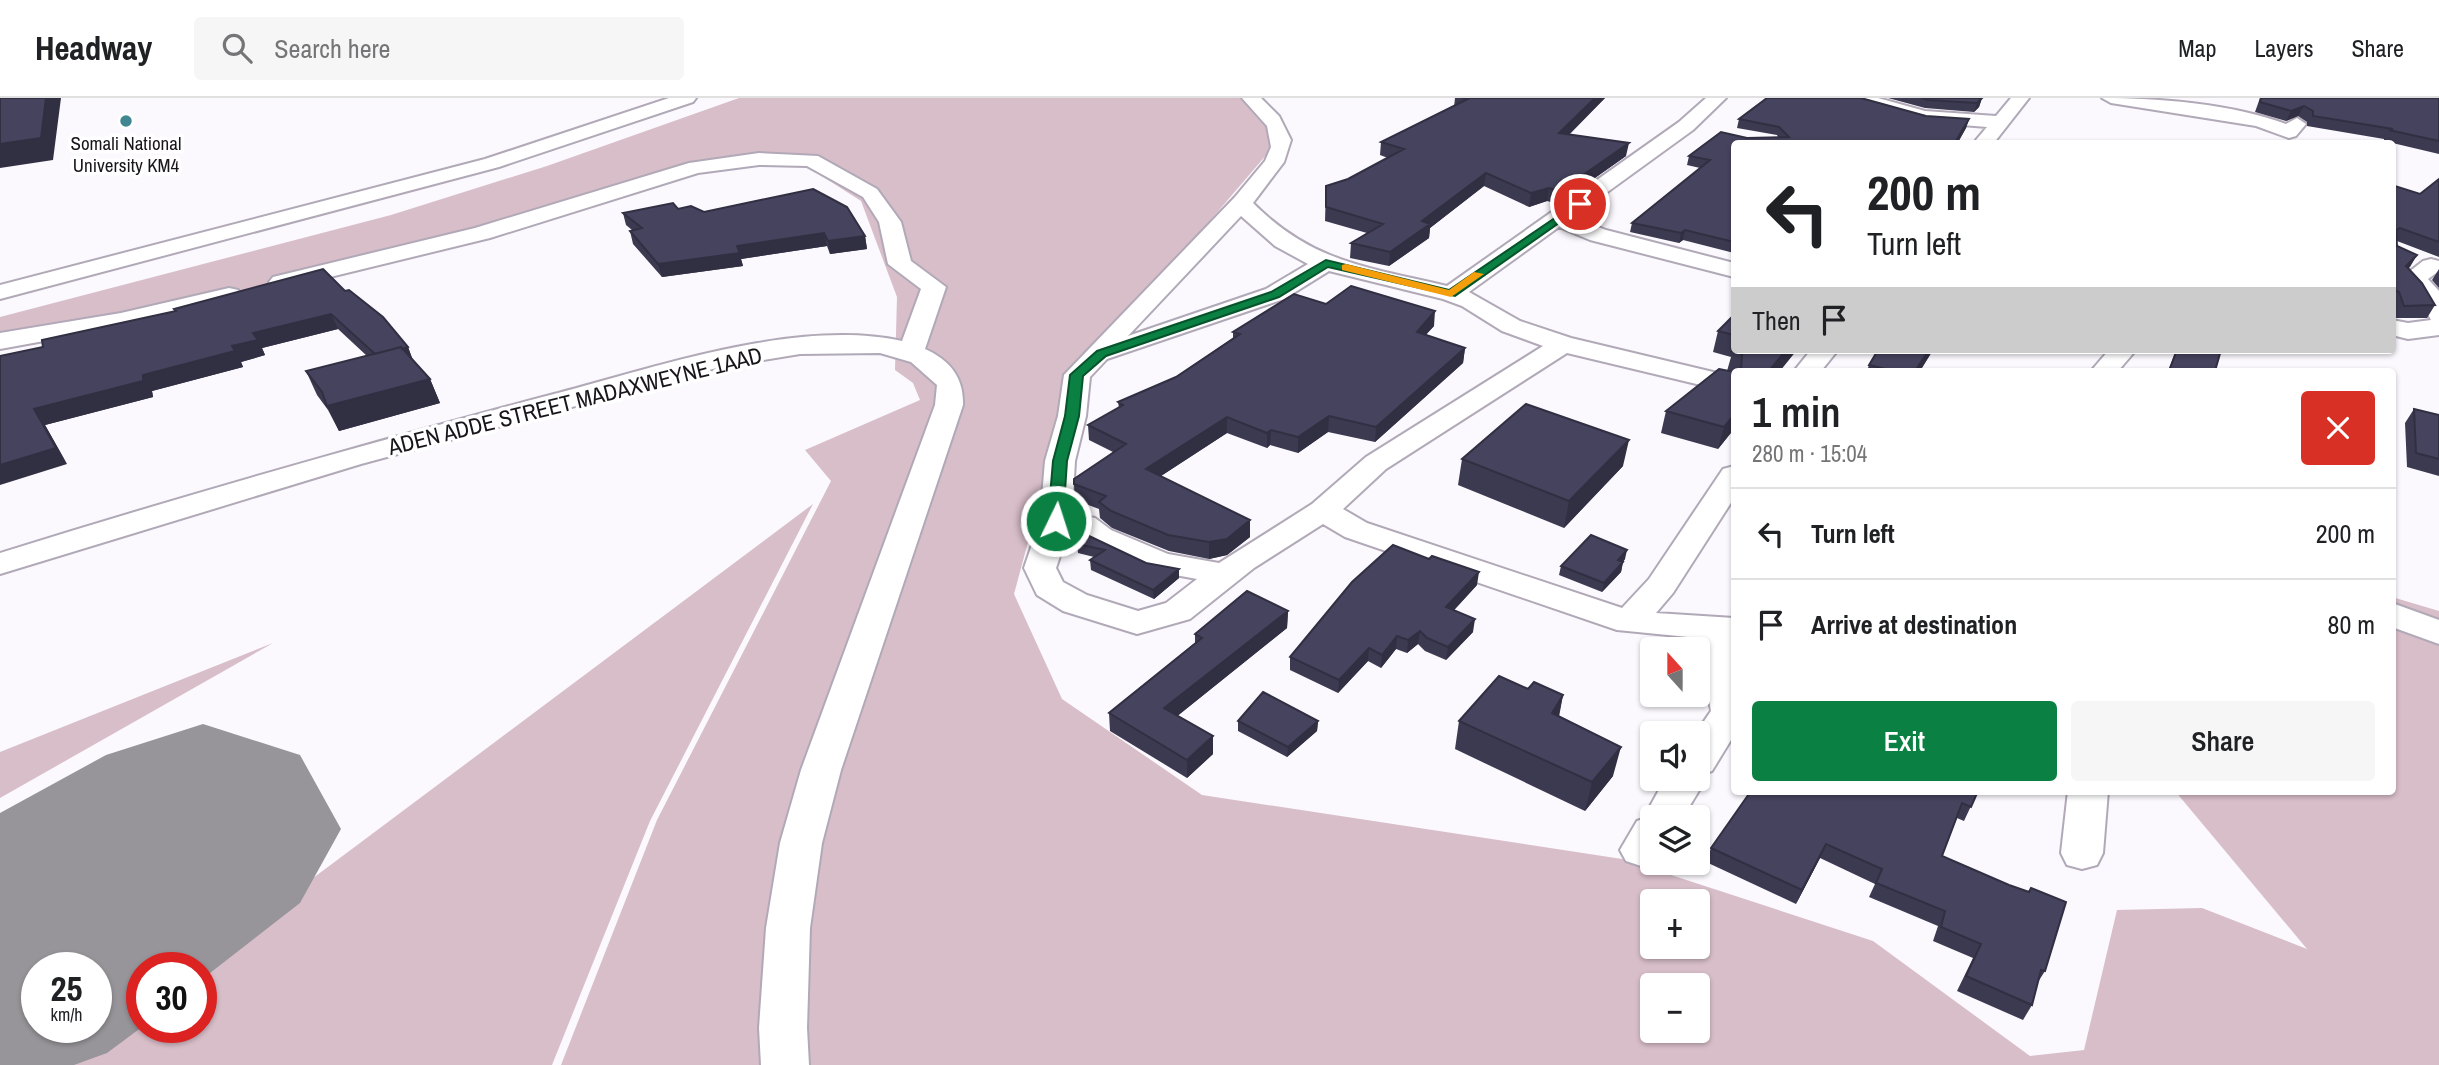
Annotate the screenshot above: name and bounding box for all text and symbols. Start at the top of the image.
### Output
search box [194,17,684,80]
text: Headway [35,26,152,70]
icon: search [218,29,256,67]
text: Search here [274,31,390,66]
text: Map [2178,32,2216,64]
text: Layers [2254,32,2313,64]
text: Share [2351,32,2404,64]
marker: Somali National University KM4 [118,113,134,129]
place label: Somali National University KM4 [71,130,181,178]
text: 200 m [1867,159,1981,225]
icon: left [1752,168,1843,259]
pin [1550,174,1610,234]
icon: arrive [1561,185,1599,223]
text: Turn left [1867,222,1961,265]
icon: arrive [1815,301,1853,339]
text: Then [1752,303,1801,338]
street label: ADEN ADDE STREET MADAXWEYNE 1AAD [384,339,765,462]
text: 1 min [1752,384,1841,440]
button: close [2301,391,2375,465]
text: 280 m · 15:04 [1752,438,1867,469]
position arrow [1019,484,1093,558]
icon: left [1752,515,1790,553]
text: Turn left [1811,516,1895,551]
text: 200 m [2316,516,2375,551]
icon: arrive [1752,606,1790,644]
text: Arrive at destination [1811,607,2017,642]
text: 80 m [2328,607,2375,642]
north arrow [1640,637,1710,707]
map controls [1640,637,1710,1043]
button: Exit [1752,701,2057,781]
button: Share [2071,701,2375,781]
button: sound [1640,721,1710,791]
button: layers [1640,805,1710,875]
button: + [1640,889,1710,959]
speed limit sign: 30 [126,952,217,1043]
text: 25 [51,965,82,1012]
button: − [1640,973,1710,1043]
text: km/h [51,1002,83,1027]

